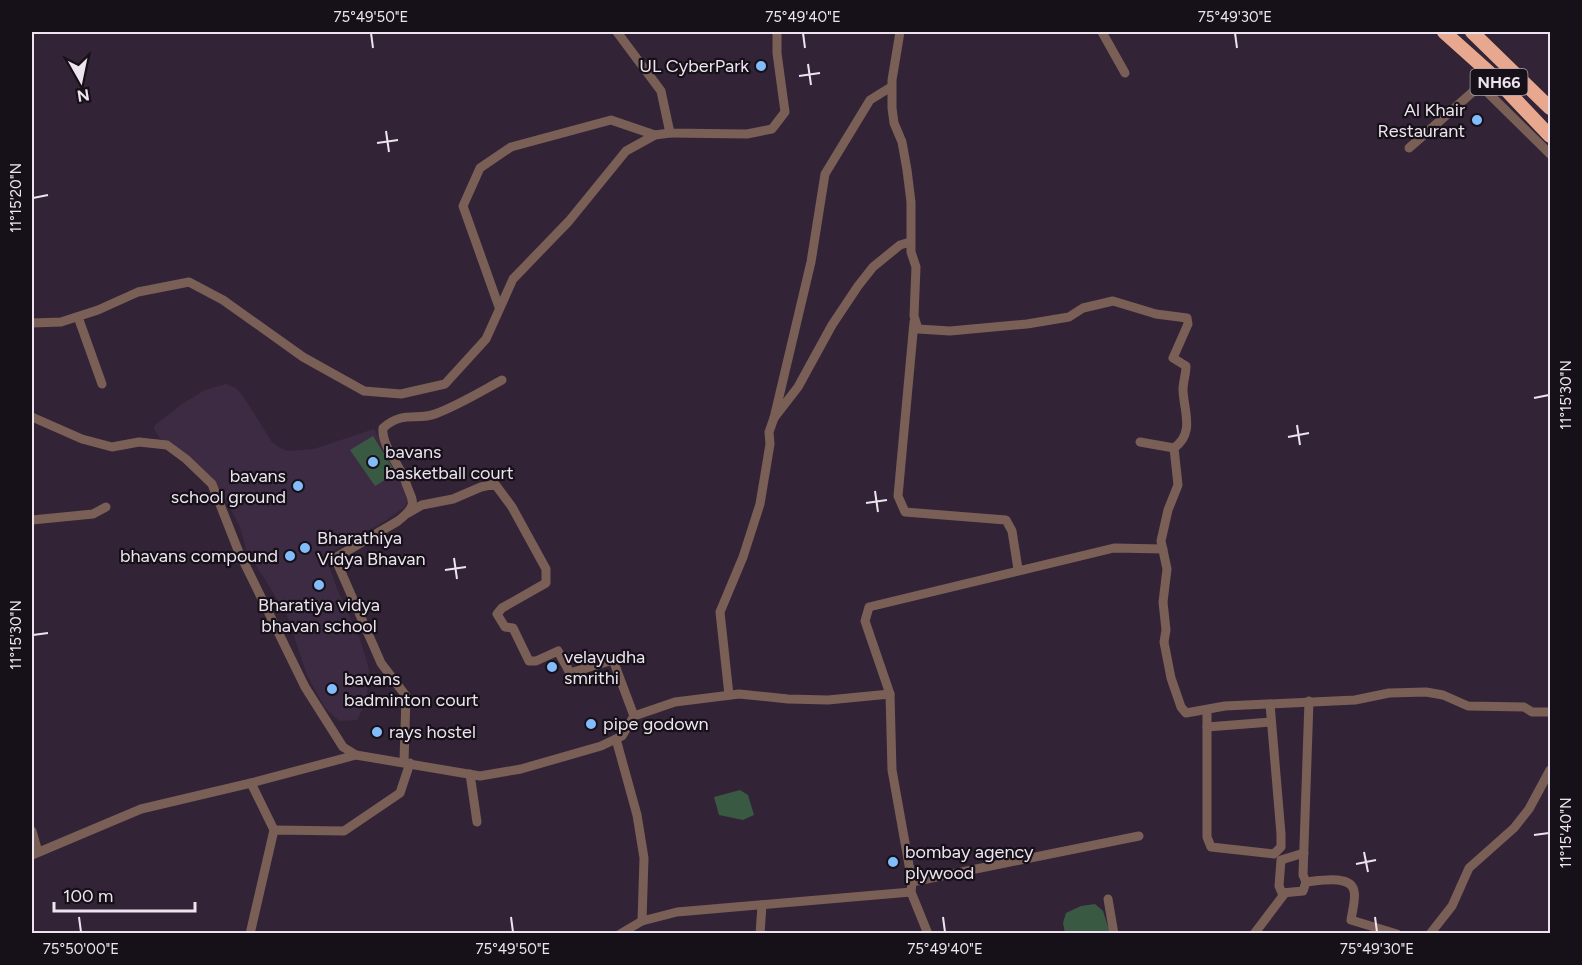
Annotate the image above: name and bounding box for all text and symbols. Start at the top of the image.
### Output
text: 75°49'50"E [334,8,408,26]
text: 75°49'40"E [765,8,841,26]
text: 75°49'30"E [1198,8,1272,26]
north arrow [51,51,111,111]
place label: UL CyberPark [639,55,749,77]
marker: UL CyberPark [754,59,768,73]
road number: NH66 [1470,69,1528,95]
text: N [76,85,91,106]
place label: Al Khair Restaurant [1377,99,1465,142]
marker: Al Khair Restaurant [1470,113,1484,127]
text: 11°15'20"N [7,163,25,233]
text: 11°15'30"N [1557,360,1575,430]
place label: bavans basketball court [385,441,514,484]
marker: bavans basketball court [366,455,380,469]
place label: bavans school ground [171,465,286,508]
marker: bavans school ground [291,479,305,493]
place label: Bharathiya Vidya Bhavan [317,527,426,570]
marker: Bharathiya Vidya Bhavan [298,541,312,555]
place label: bhavans compound [120,545,278,567]
marker: bhavans compound [283,549,297,563]
marker: Bharatiya vidya bhavan school [312,578,326,592]
place label: Bharatiya vidya bhavan school [258,594,380,637]
text: 11°15'30"N [7,600,25,670]
place label: velayudha smrithi [564,646,645,689]
marker: velayudha smrithi [545,660,559,674]
place label: bavans badminton court [344,668,479,711]
marker: bavans badminton court [325,682,339,696]
place label: pipe godown [603,713,709,735]
marker: pipe godown [584,717,598,731]
place label: rays hostel [389,721,476,743]
marker: rays hostel [370,725,384,739]
text: 11°15'40"N [1557,797,1575,869]
place label: bombay agency plywood [905,841,1034,884]
marker: bombay agency plywood [886,855,900,869]
scale bar [54,875,195,913]
text: 100 m [63,885,113,907]
text: 75°50'00"E [43,940,119,958]
text: 75°49'50"E [476,940,550,958]
text: 75°49'40"E [907,940,983,958]
text: 75°49'30"E [1340,940,1414,958]

